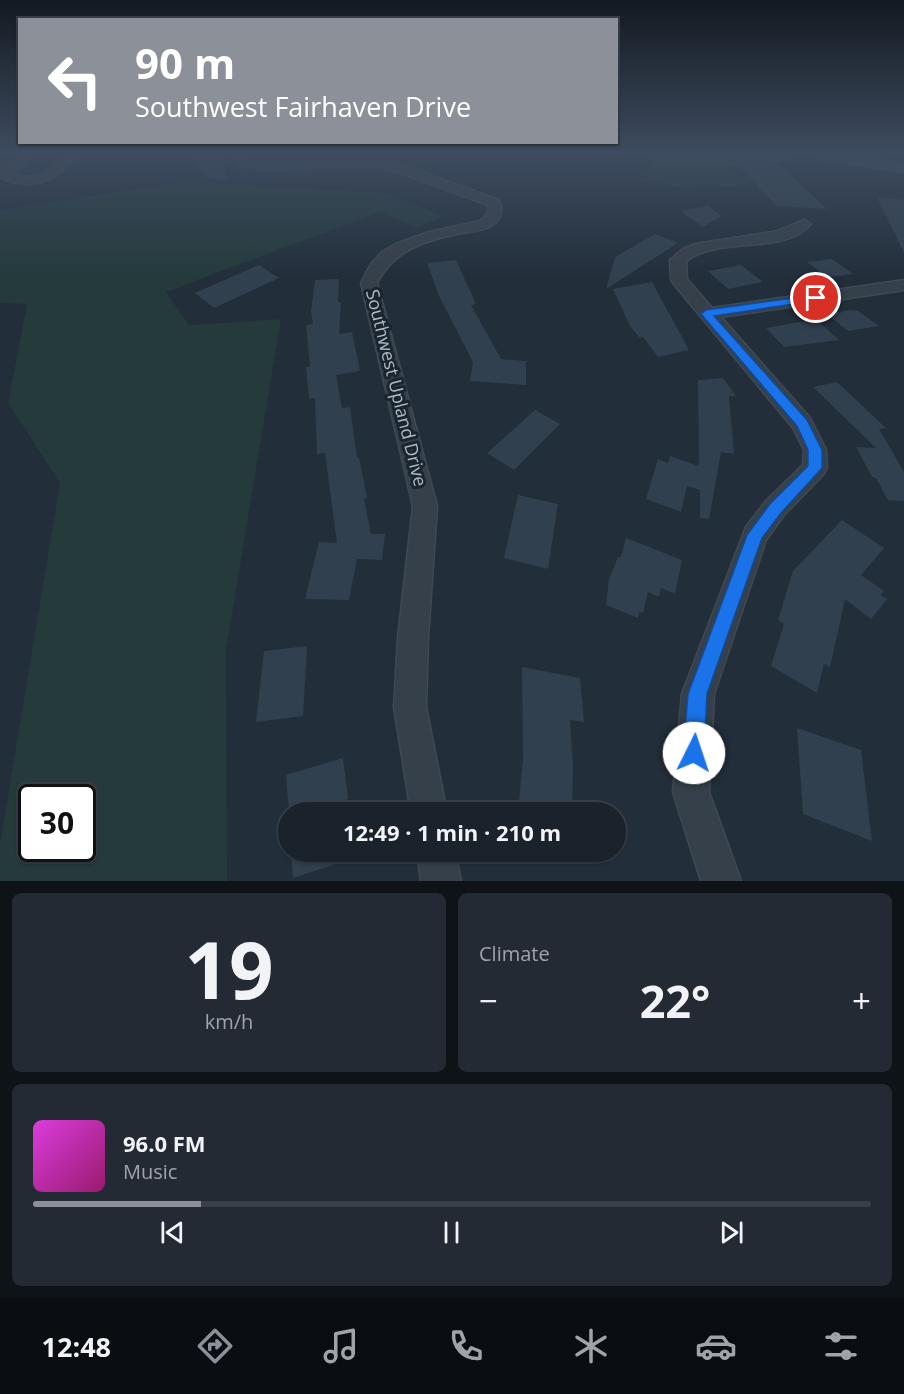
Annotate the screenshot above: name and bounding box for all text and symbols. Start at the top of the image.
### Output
text: 90 m [135,34,235,91]
icon: left [36,42,114,120]
text: Southwest Fairhaven Drive [135,88,471,125]
pin [790,272,841,323]
icon: arrive [799,281,832,314]
street label: Southwest Upland Drive [361,287,433,489]
position arrow [662,721,726,785]
speed limit sign: 30 [18,784,96,862]
text: 12:49 · 1 min · 210 m [343,817,561,847]
text: 19 [184,916,274,1022]
text: Climate [479,940,550,967]
text: 22° [640,970,710,1031]
text: − [479,978,498,1023]
text: + [852,978,871,1023]
text: km/h [205,1008,253,1035]
text: 96.0 FM [123,1128,206,1158]
text: Music [123,1158,177,1185]
icon: previous [156,1216,189,1249]
icon: pause [435,1216,468,1249]
icon: next [715,1216,748,1249]
icon: directions [194,1325,236,1367]
icon: music [320,1325,362,1367]
icon: phone [445,1325,487,1367]
icon: climate [570,1325,612,1367]
icon: car [695,1325,737,1367]
icon: filters [820,1325,862,1367]
text: 12:48 [42,1328,111,1365]

